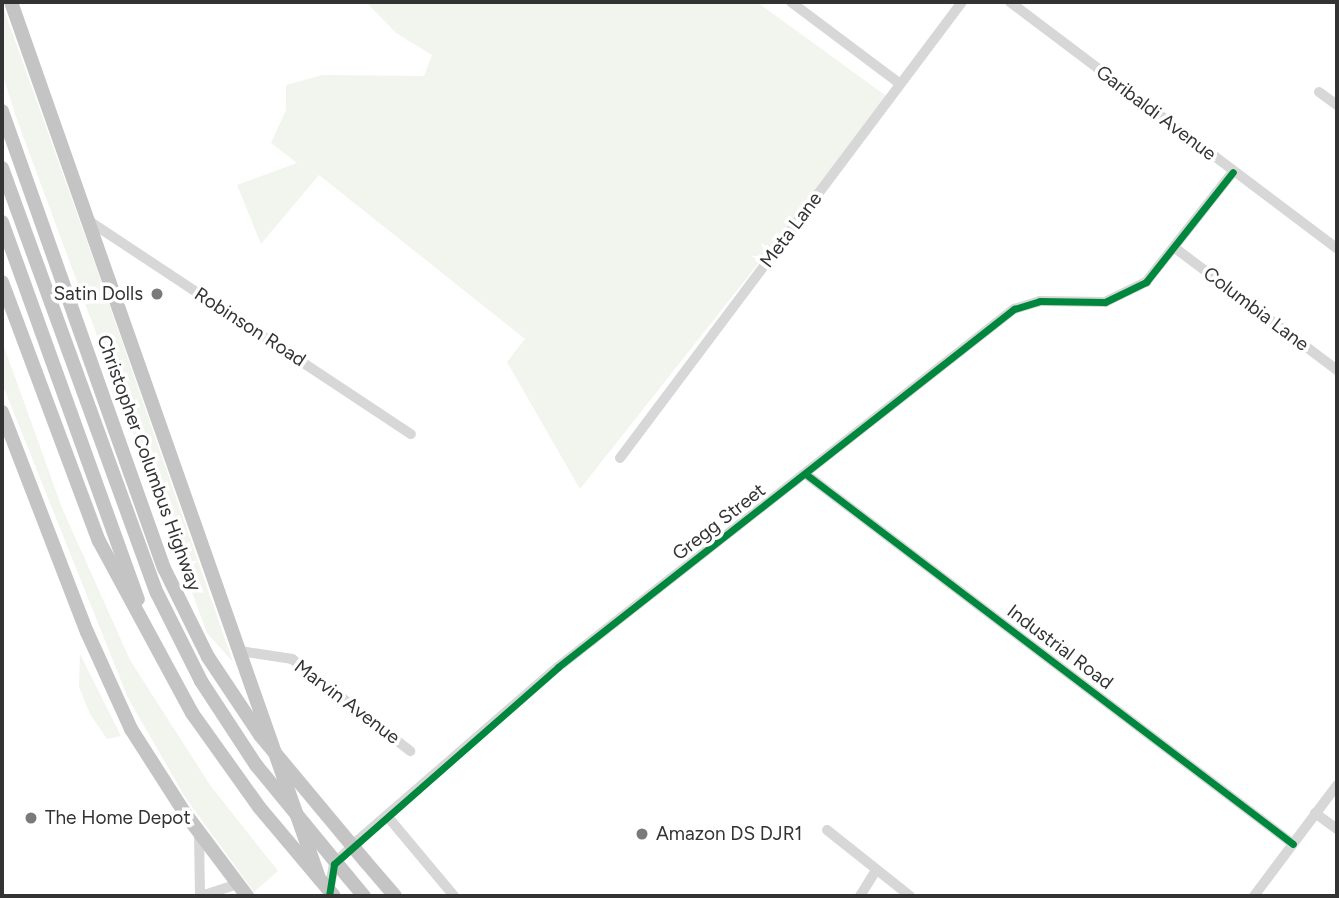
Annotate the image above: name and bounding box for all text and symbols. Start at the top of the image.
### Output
street label: Garibaldi Avenue [1091,60,1221,166]
street label: Meta Lane [755,188,827,272]
street label: Columbia Lane [1199,262,1313,356]
place label: Satin Dolls [53,283,143,305]
street label: Robinson Road [190,283,310,371]
marker: Satin Dolls [149,286,165,302]
street label: Christopher Columbus Highway [92,332,206,594]
street label: Gregg Street [668,479,770,565]
street label: Industrial Road [1003,600,1117,694]
street label: Marvin Avenue [290,655,404,749]
place label: The Home Depot [45,807,191,829]
marker: The Home Depot [23,810,39,826]
place label: Amazon DS DJR1 [656,823,802,845]
marker: Amazon DS DJR1 [634,826,650,842]

